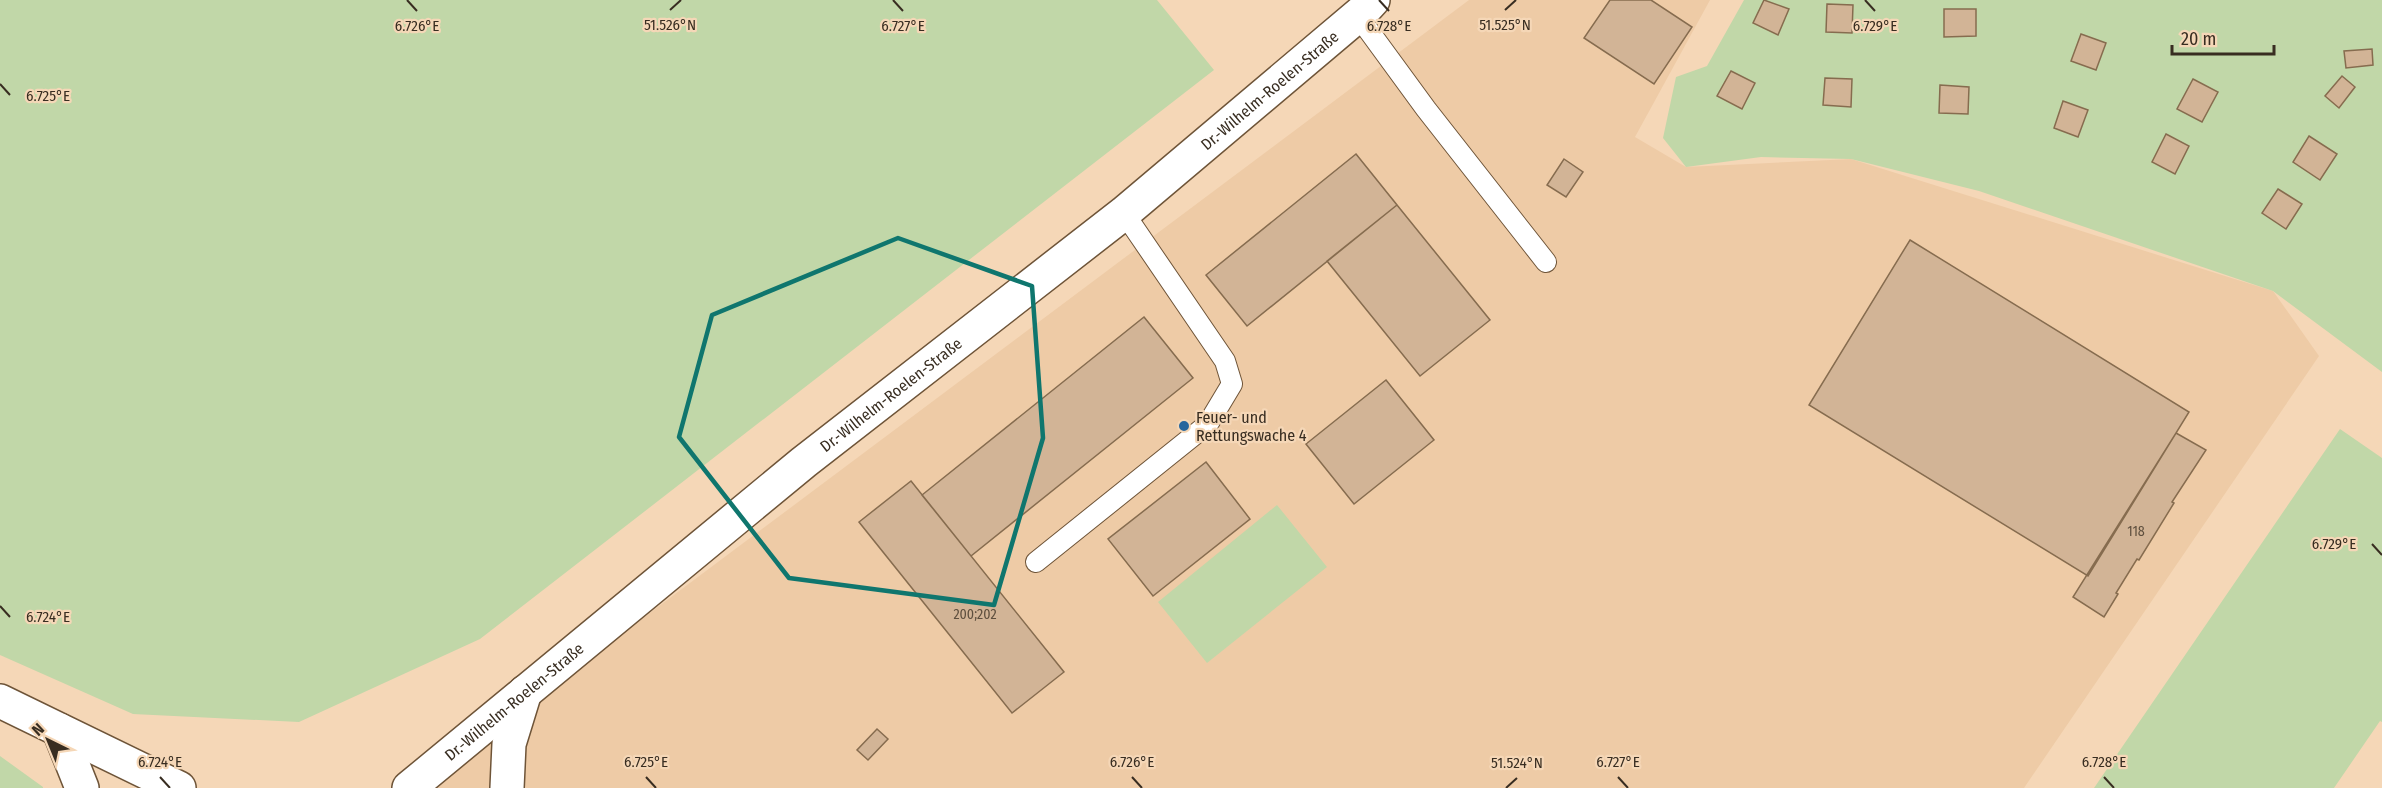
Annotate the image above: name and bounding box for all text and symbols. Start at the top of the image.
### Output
text: 51.526°N [644,16,696,34]
text: 51.525°N [1479,16,1531,34]
text: 6.726°E [395,17,439,35]
text: 6.727°E [881,17,925,35]
text: 6.728°E [1367,17,1411,35]
text: 6.729°E [1853,17,1897,35]
scale bar [2172,18,2274,56]
street label: Dr.-Wilhelm-Roelen-Straße [1197,27,1342,154]
text: 20 m [2181,28,2216,50]
text: 6.725°E [26,87,70,105]
street label: Dr.-Wilhelm-Roelen-Straße [816,333,965,456]
place label: Feuer- und Rettungswache 4 [1196,408,1307,445]
marker: Feuer- und Rettungswache 4 [1177,419,1191,433]
house number: 118 [2127,523,2145,540]
text: 6.729°E [2312,535,2356,553]
house number: 200;202 [953,606,997,623]
text: 6.724°E [26,608,70,626]
street label: Dr.-Wilhelm-Roelen-Straße [441,639,587,764]
north arrow [18,710,78,770]
text: N [28,719,48,740]
text: 6.724°E [138,753,182,771]
text: 6.725°E [624,753,668,771]
text: 6.726°E [1110,753,1154,771]
text: 6.727°E [1596,753,1640,771]
text: 6.728°E [2082,753,2126,771]
text: 51.524°N [1491,754,1543,772]

